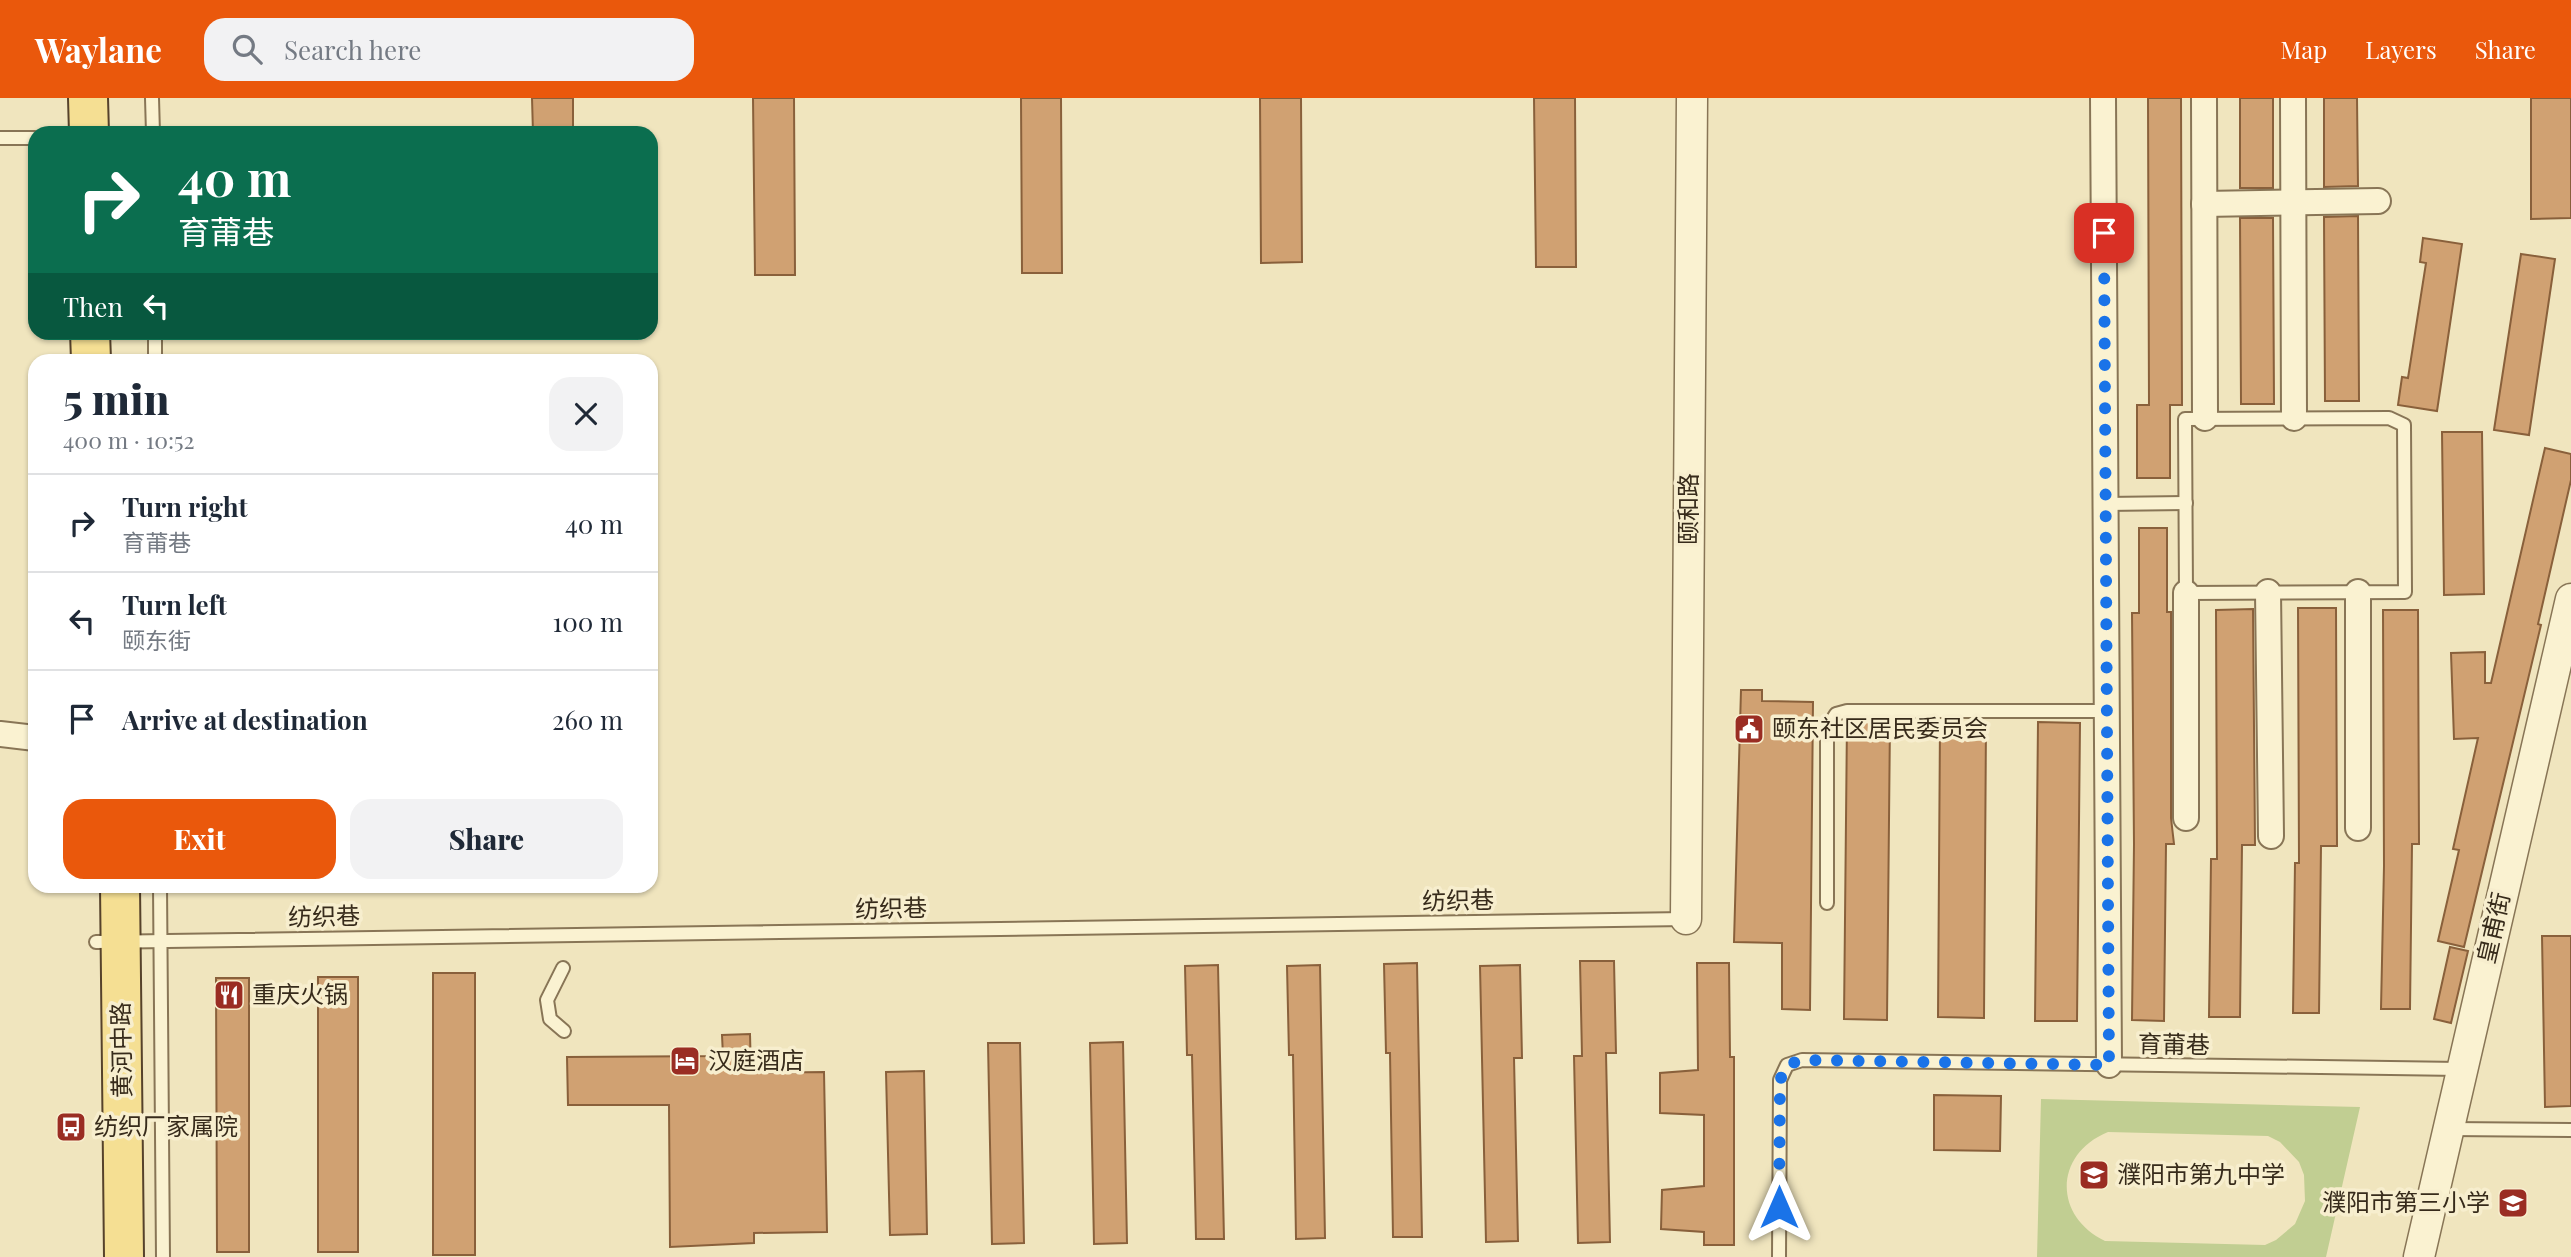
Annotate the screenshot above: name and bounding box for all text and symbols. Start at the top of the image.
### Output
search box [204,18,694,81]
text: Waylane [35,27,162,71]
icon: search [228,30,266,68]
text: Search here [284,32,421,67]
text: Map [2281,33,2327,65]
text: Layers [2365,33,2437,65]
text: Share [2475,33,2536,65]
text: 40 m [178,144,291,209]
icon: right [63,154,154,245]
pin [2074,203,2134,263]
text: 育莆巷 [178,209,274,252]
icon: arrive [2085,214,2123,252]
icon: left [137,287,175,325]
text: Then [63,289,123,324]
text: 5 min [63,370,170,426]
button: close [549,377,623,451]
text: 400 m · 10:52 [63,424,195,455]
street label: 颐和路 [1671,473,1703,545]
text: Turn right [122,489,248,524]
icon: right [63,504,101,542]
text: 40 m [565,506,623,541]
text: 育莆巷 [122,526,191,557]
text: Turn left [122,587,227,622]
icon: left [63,602,101,640]
text: 100 m [553,604,623,639]
text: 颐东街 [122,624,191,655]
icon: arrive [63,700,101,738]
text: Arrive at destination [122,702,368,737]
text: 260 m [552,702,623,737]
place label: 颐东社区居民委员会 [1772,711,1988,743]
public building icon: 颐东社区居民委员会 [1732,712,1766,746]
button: Exit [63,799,336,879]
button: Share [350,799,623,879]
street label: 纺织巷 [1422,882,1494,916]
street label: 皇甫街 [2468,889,2516,966]
street label: 纺织巷 [855,890,927,924]
street label: 纺织巷 [288,898,360,932]
place label: 重庆火锅 [252,977,348,1009]
restaurant icon: 重庆火锅 [212,978,246,1012]
street label: 黄河中路 [103,1002,137,1098]
street label: 育莆巷 [2138,1026,2210,1060]
place label: 汉庭酒店 [708,1043,804,1075]
hotel icon: 汉庭酒店 [668,1044,702,1078]
place label: 纺织厂家属院 [94,1109,238,1141]
bus stop icon: 纺织厂家属院 [54,1110,88,1144]
place label: 濮阳市第九中学 [2117,1157,2285,1189]
school or university icon: 濮阳市第九中学 [2077,1158,2111,1192]
position arrow [1742,1170,1816,1244]
place label: 濮阳市第三小学 [2322,1185,2490,1217]
school or university icon: 濮阳市第三小学 [2496,1186,2530,1220]

